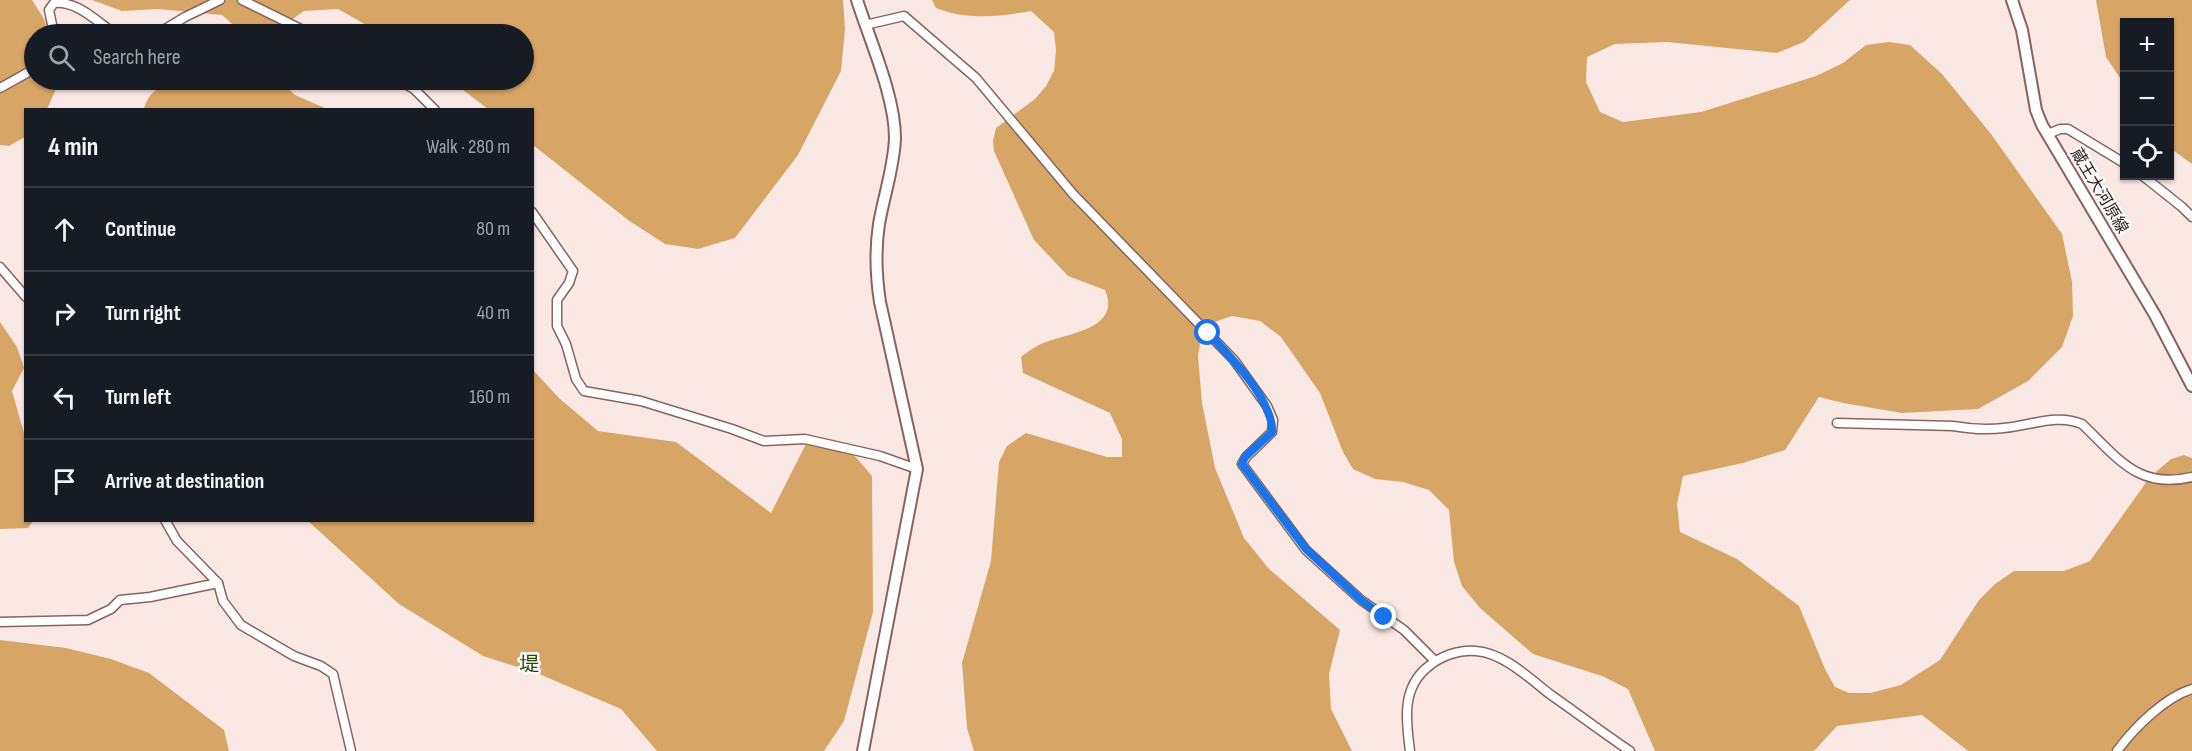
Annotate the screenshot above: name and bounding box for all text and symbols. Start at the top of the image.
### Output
map controls [2120,18,2174,180]
button: + [2120,18,2174,72]
search box [24,24,534,90]
icon: search [45,41,78,74]
text: Search here [93,44,180,71]
button: − [2120,72,2174,126]
button: locate [2120,126,2174,180]
text: 4 min [48,132,98,163]
text: Walk · 280 m [426,135,510,159]
street label: 蔵王大河原線 [2066,145,2132,237]
icon: ahead [48,213,81,246]
text: Continue [105,216,176,243]
text: 80 m [476,217,510,241]
icon: right [48,297,81,330]
text: Turn right [105,300,181,327]
text: 40 m [477,301,510,325]
route start [1194,319,1220,345]
icon: left [48,381,81,414]
text: Turn left [105,384,171,411]
text: 160 m [469,385,510,409]
icon: arrive [48,465,81,498]
text: Arrive at destination [105,468,264,495]
route end [1370,603,1396,629]
district label: 堤 [519,653,539,677]

